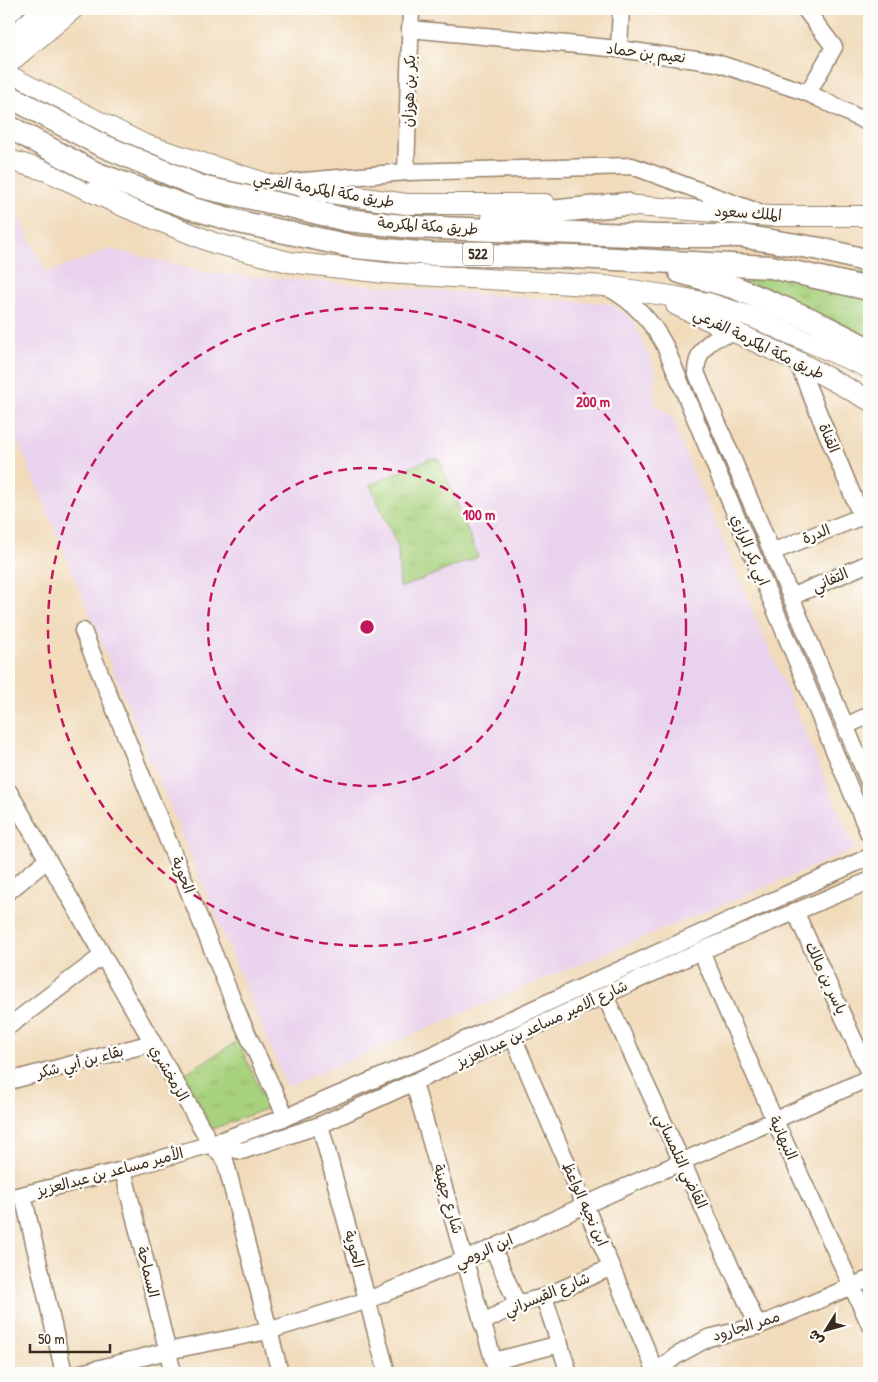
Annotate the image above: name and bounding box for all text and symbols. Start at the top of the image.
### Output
street label: نعيم بن حماد [605,37,687,70]
street label: بكر بن هوزان [397,54,420,128]
street label: طريق مكة المكرمة الفرعي [251,167,396,215]
street label: الملك سعود [714,200,782,225]
street label: طريق مكة المكرمة [377,212,479,239]
road number: 522 [463,242,493,266]
street label: طريق مكة المكرمة الفرعي [689,303,828,387]
text: 200 m [576,391,610,412]
street label: القناة [814,420,845,456]
text: 100 m [463,504,495,525]
street label: ابي بكر الرازي [723,511,775,590]
street label: الدرة [799,518,833,549]
street label: التفاني [808,562,853,600]
centre of rings [358,618,376,636]
street label: الحوية [167,853,200,896]
street label: ياسر بن مالك [800,938,852,1018]
street label: شارع ألامير مساعد بن عبدالعزيز [451,975,631,1073]
street label: بقاء بن أبي شكر [32,1040,127,1087]
street label: الزمخشري [144,1041,194,1105]
street label: القاضي التلمساني [647,1110,713,1213]
street label: النبهانية [764,1112,803,1163]
street label: الأمير مساعد بن عبدالعزيز [32,1142,186,1202]
street label: ابن نجيه الواعظ [557,1158,613,1249]
street label: شارع جهينة [428,1161,468,1236]
street label: الحوية [339,1228,370,1270]
street label: ابن الرومي [451,1228,517,1275]
street label: السماحة [132,1244,165,1300]
street label: شارع القيسراني [501,1267,594,1323]
north arrow [800,1304,850,1354]
street label: ممر الجارود [709,1305,782,1346]
scale bar [30,1322,110,1354]
text: ش [803,1326,827,1350]
text: 50 m [38,1328,65,1349]

